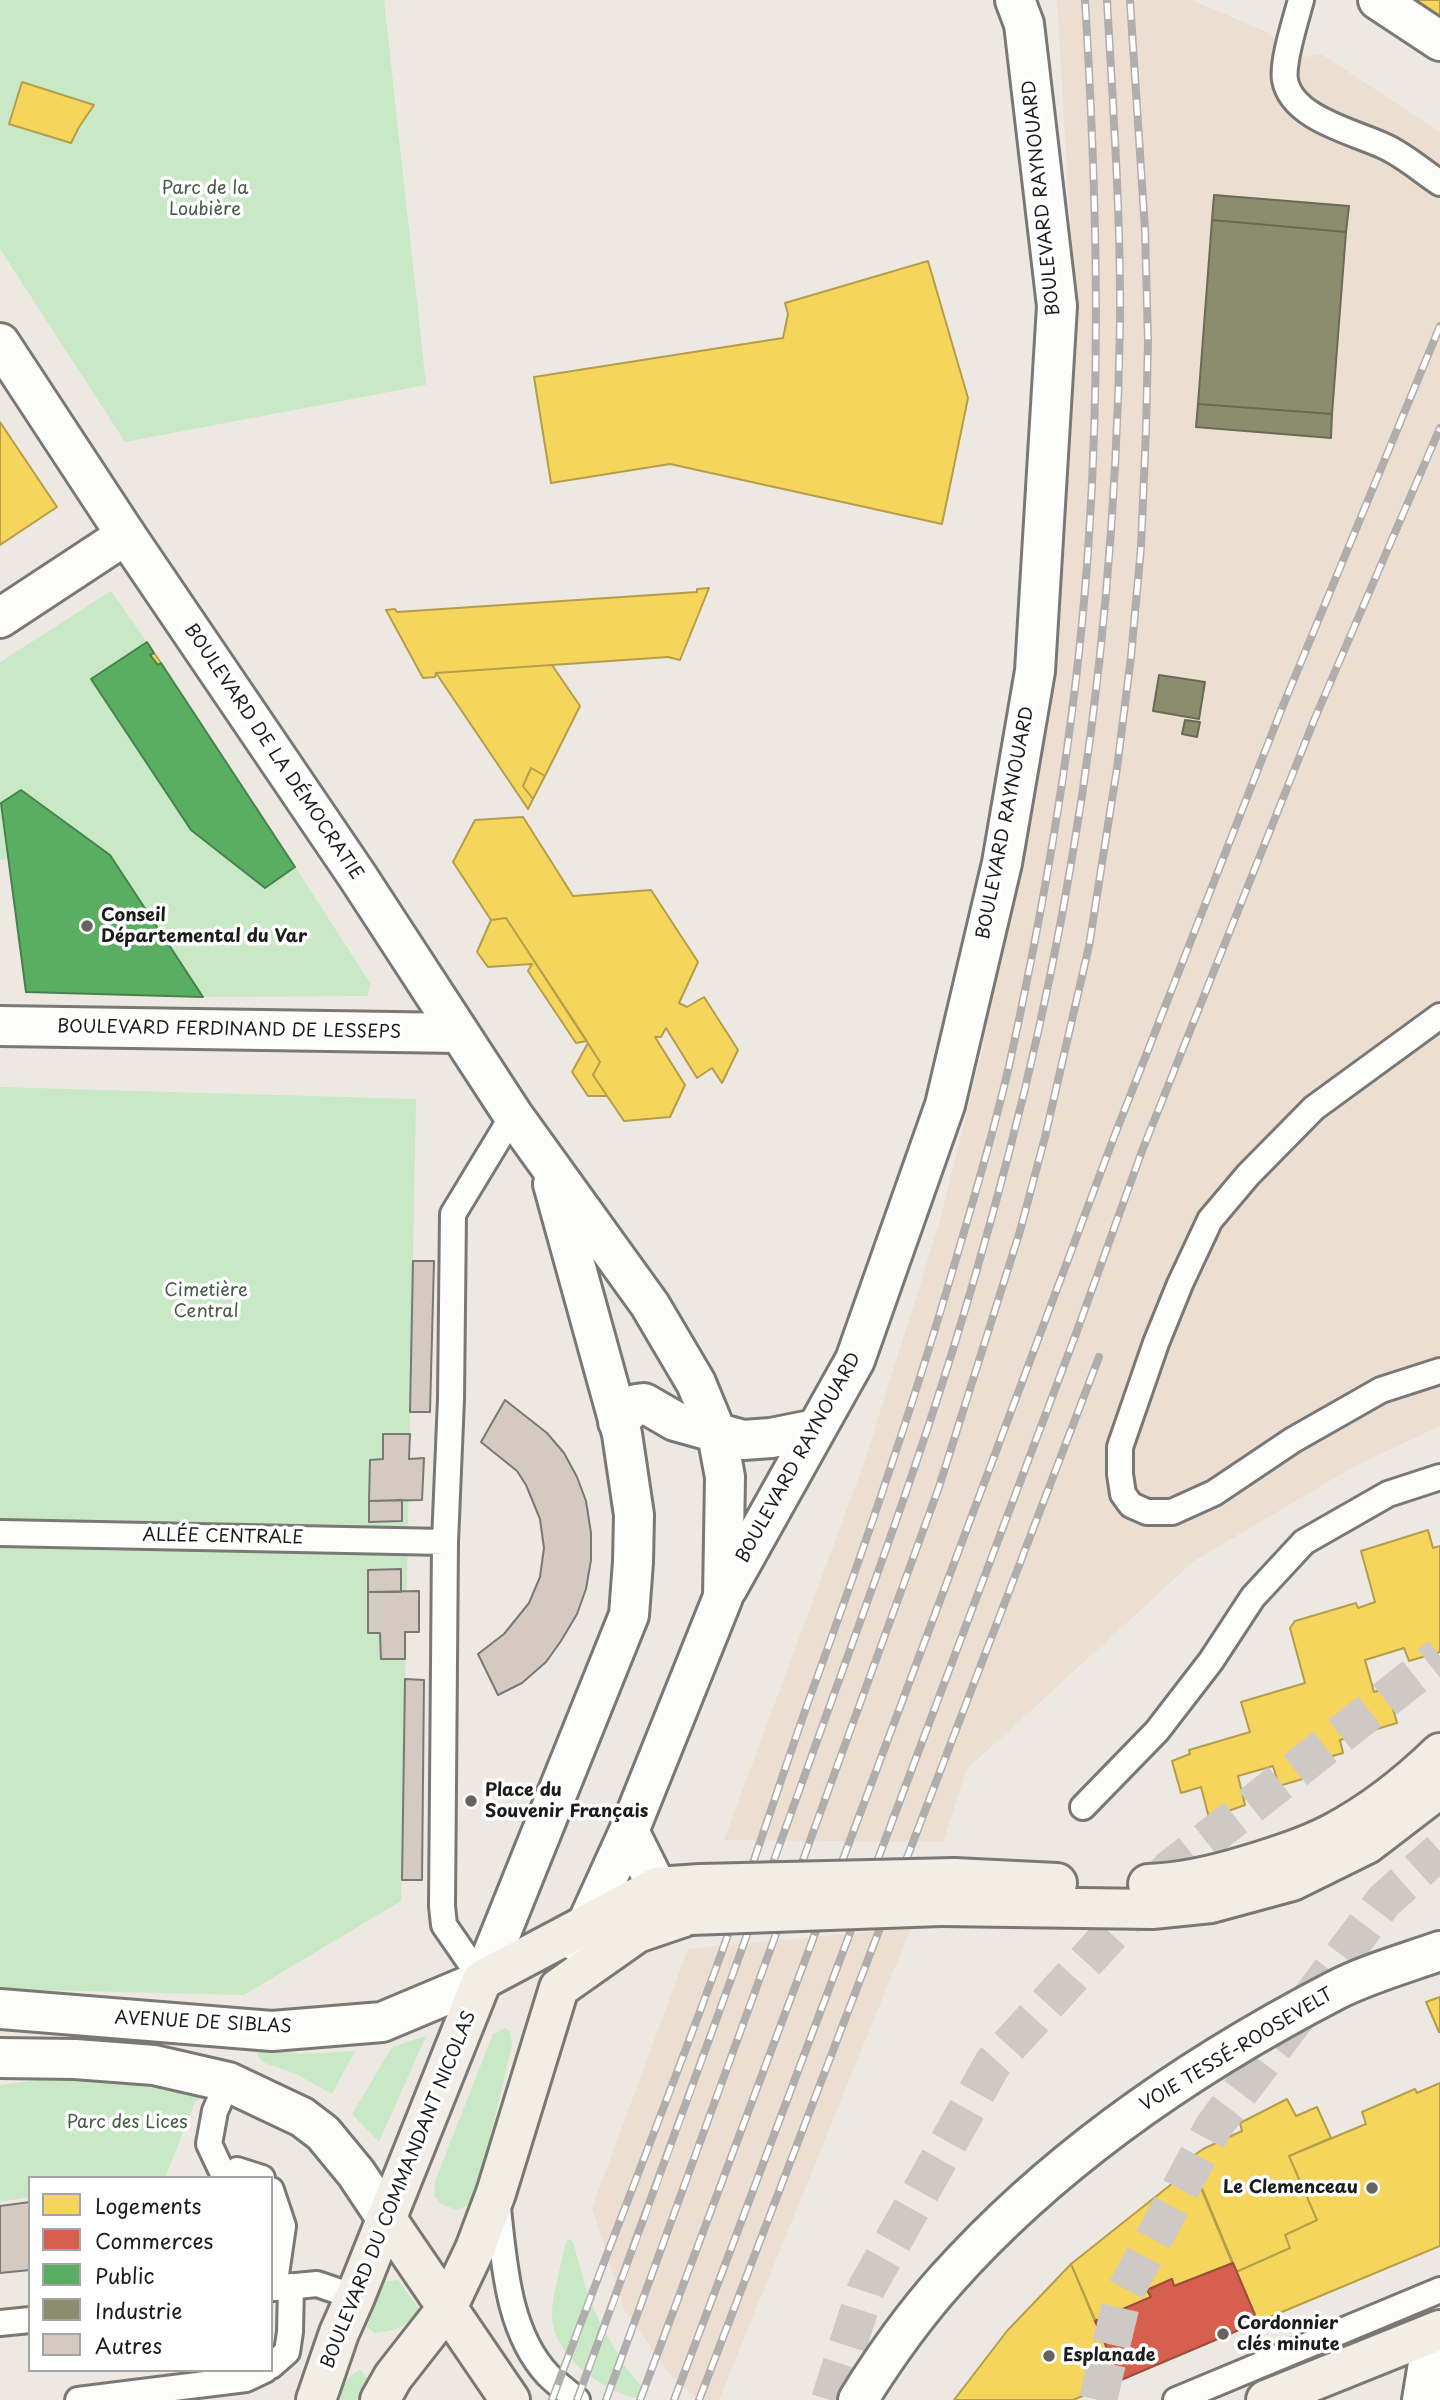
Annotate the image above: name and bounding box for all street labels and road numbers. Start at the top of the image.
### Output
street label: BOULEVARD RAYNOUARD [1019,79,1065,317]
street label: BOULEVARD DE LA DÉMOCRATIE [179,620,367,884]
street label: BOULEVARD RAYNOUARD [973,705,1039,941]
street label: BOULEVARD FERDINAND DE LESSEPS [57,1016,401,1044]
street label: BOULEVARD RAYNOUARD [732,1349,866,1567]
street label: ALLÉE CENTRALE [142,1525,304,1549]
street label: VOIE TESSÉ-ROOSEVELT [1137,1984,1337,2116]
street label: AVENUE DE SIBLAS [114,2008,292,2038]
street label: BOULEVARD DU COMMANDANT NICOLAS [317,2008,481,2372]

